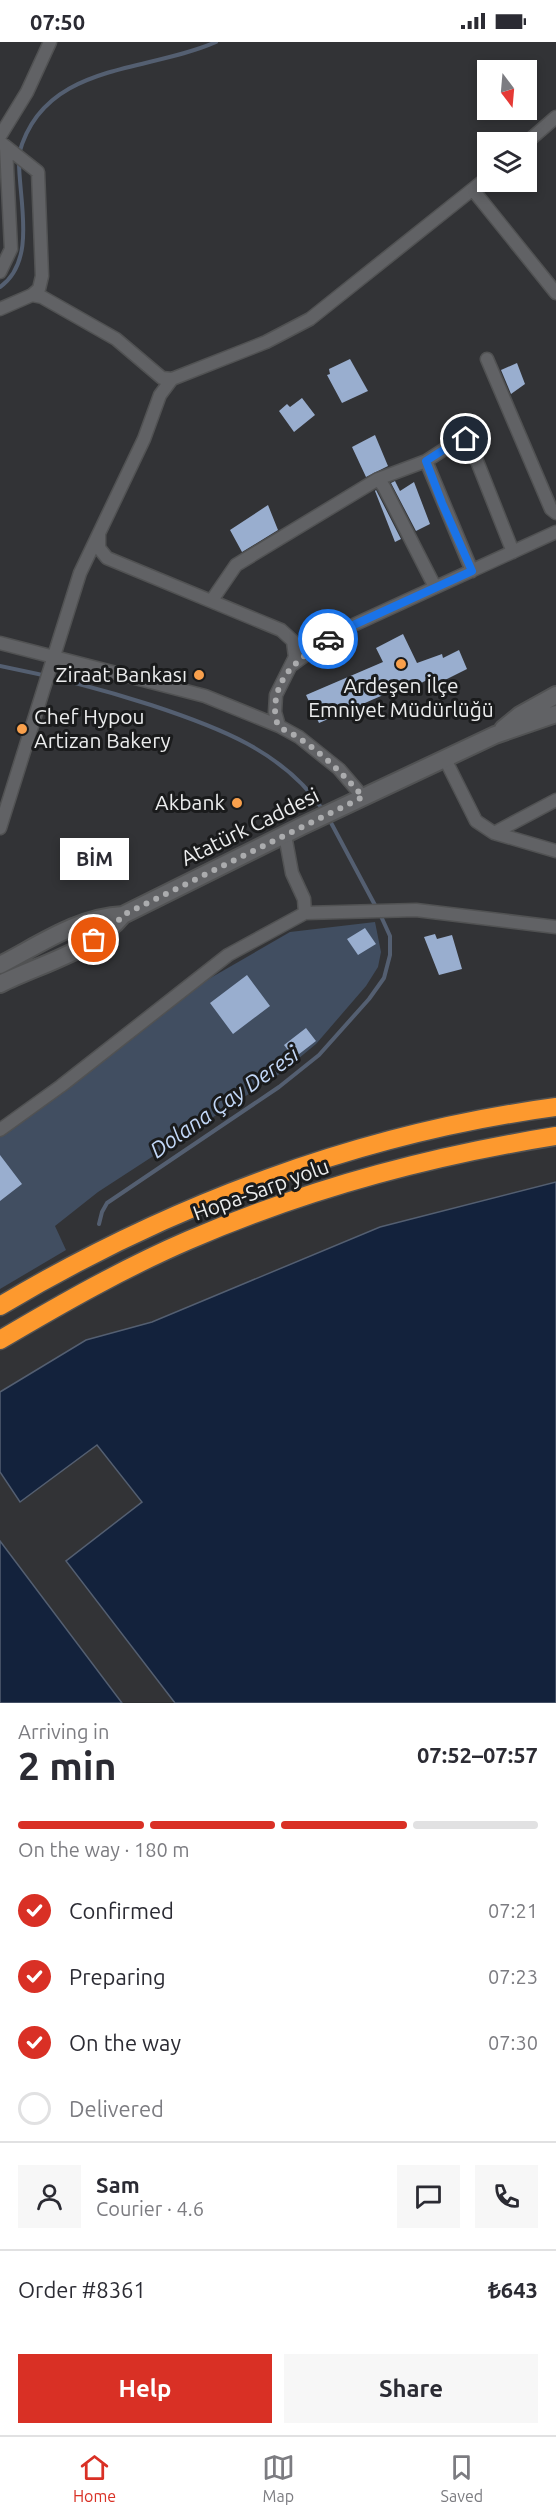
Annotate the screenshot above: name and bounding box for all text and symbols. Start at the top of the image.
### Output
text: 07:50 [30,9,85,34]
north arrow [477,60,537,120]
map controls [477,60,537,192]
button: layers [477,132,537,192]
pin [440,413,491,464]
icon: home [449,422,482,455]
courier [298,609,358,669]
icon: car [312,623,345,656]
marker: Ardeşen İlçe Emniyet Müdürlüğü [394,657,408,671]
place label: Ziraat Bankası [55,662,187,686]
marker: Ziraat Bankası [192,668,206,682]
place label: Ardeşen İlçe Emniyet Müdürlüğü [308,673,494,721]
place label: Chef Hypou Artizan Bakery [34,704,171,752]
marker: Chef Hypou Artizan Bakery [15,722,29,736]
street label: Atatürk Caddesi [177,782,322,870]
place label: Akbank [155,790,225,814]
marker: Akbank [230,796,244,810]
callout: BİM [60,838,128,880]
text: BİM [76,847,113,870]
pin [68,914,119,965]
icon: bag [77,923,110,956]
water label: Dolana Çay Deresi [145,1040,304,1162]
street label: Hopa-Sarp yolu [189,1153,332,1225]
text: Arriving in [18,1720,109,1743]
text: 07:52–07:57 [417,1742,538,1767]
text: 2 min [18,1744,117,1787]
text: On the way · 180 m [18,1838,190,1861]
icon: check [18,1894,51,1927]
text: Confirmed [69,1898,174,1923]
text: 07:21 [488,1899,538,1922]
icon: check [18,1960,51,1993]
text: Preparing [69,1964,166,1989]
text: 07:23 [488,1965,538,1988]
icon: check [18,2026,51,2059]
text: On the way [69,2030,181,2055]
text: 07:30 [488,2031,538,2054]
text: Delivered [69,2096,164,2121]
button: person [18,2165,81,2228]
button: chat [397,2165,460,2228]
button: phone [475,2165,538,2228]
text: Sam [96,2172,140,2197]
text: Courier · 4.6 [96,2197,204,2220]
text: Order #8361 [18,2277,146,2302]
text: ₺643 [488,2277,538,2302]
button: Help [18,2354,272,2423]
button: Share [284,2354,538,2423]
tab: Home [73,2451,116,2505]
tab: Map [262,2451,295,2505]
tab: Saved [441,2451,483,2505]

